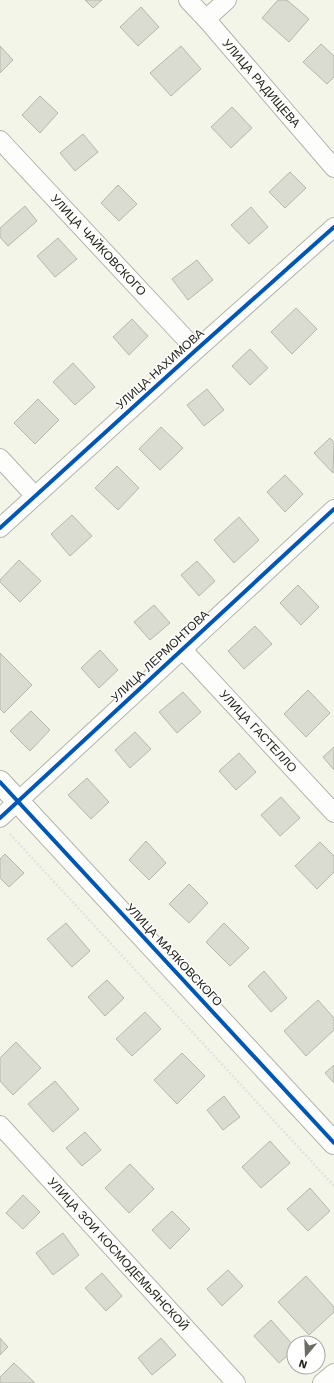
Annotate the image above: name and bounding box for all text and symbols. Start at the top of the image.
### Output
street label: УЛИЦА РАДИЩЕВА [219,36,303,130]
street label: УЛИЦА ЧАЙКОВСКОГО [48,192,149,299]
street label: УЛИЦА НАХИМОВА [113,326,207,412]
street label: УЛИЦА ЛЕРМОНТОВА [108,607,212,705]
street label: УЛИЦА ГАСТЕЛЛО [217,687,300,775]
street label: УЛИЦА МАЯКОВСКОГО [123,901,225,1009]
street label: УЛИЦА ЗОИ КОСМОДЕМЬЯНСКОЙ [45,1175,192,1333]
north arrow [286,1335,326,1375]
text: N [297,1357,309,1371]

